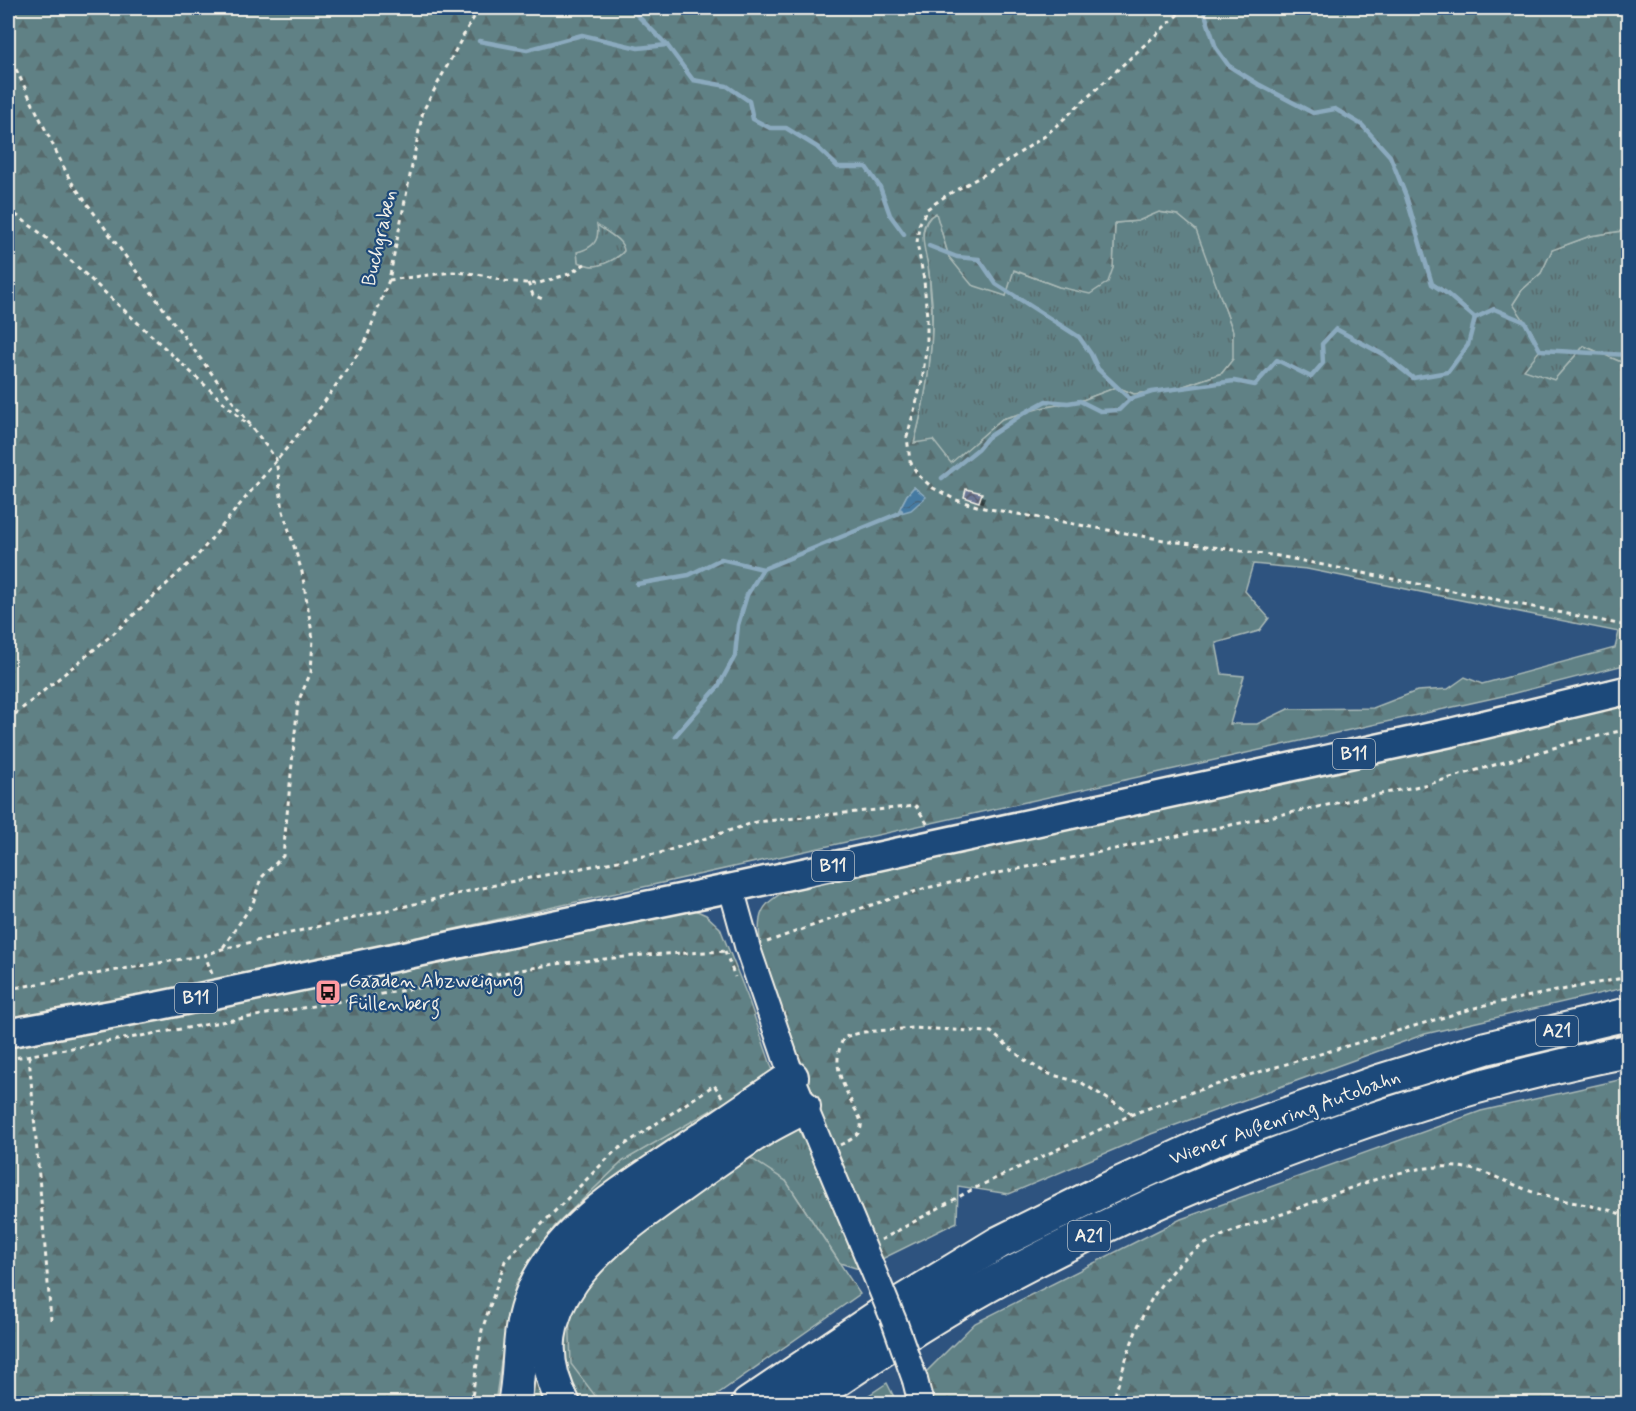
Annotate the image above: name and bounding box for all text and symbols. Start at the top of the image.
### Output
street label: Buchgraben [356,187,404,289]
road number: B11 [1333,739,1375,769]
road number: B11 [812,851,854,881]
place label: Gaaden Abzweigung Füllenberg [348,968,523,1020]
bus stop icon: Gaaden Abzweigung Füllenberg [313,977,343,1007]
road number: B11 [175,983,217,1013]
road number: A21 [1536,1016,1578,1046]
street label: Wiener Außenring Autobahn [1166,1064,1404,1172]
road number: A21 [1068,1221,1110,1251]

